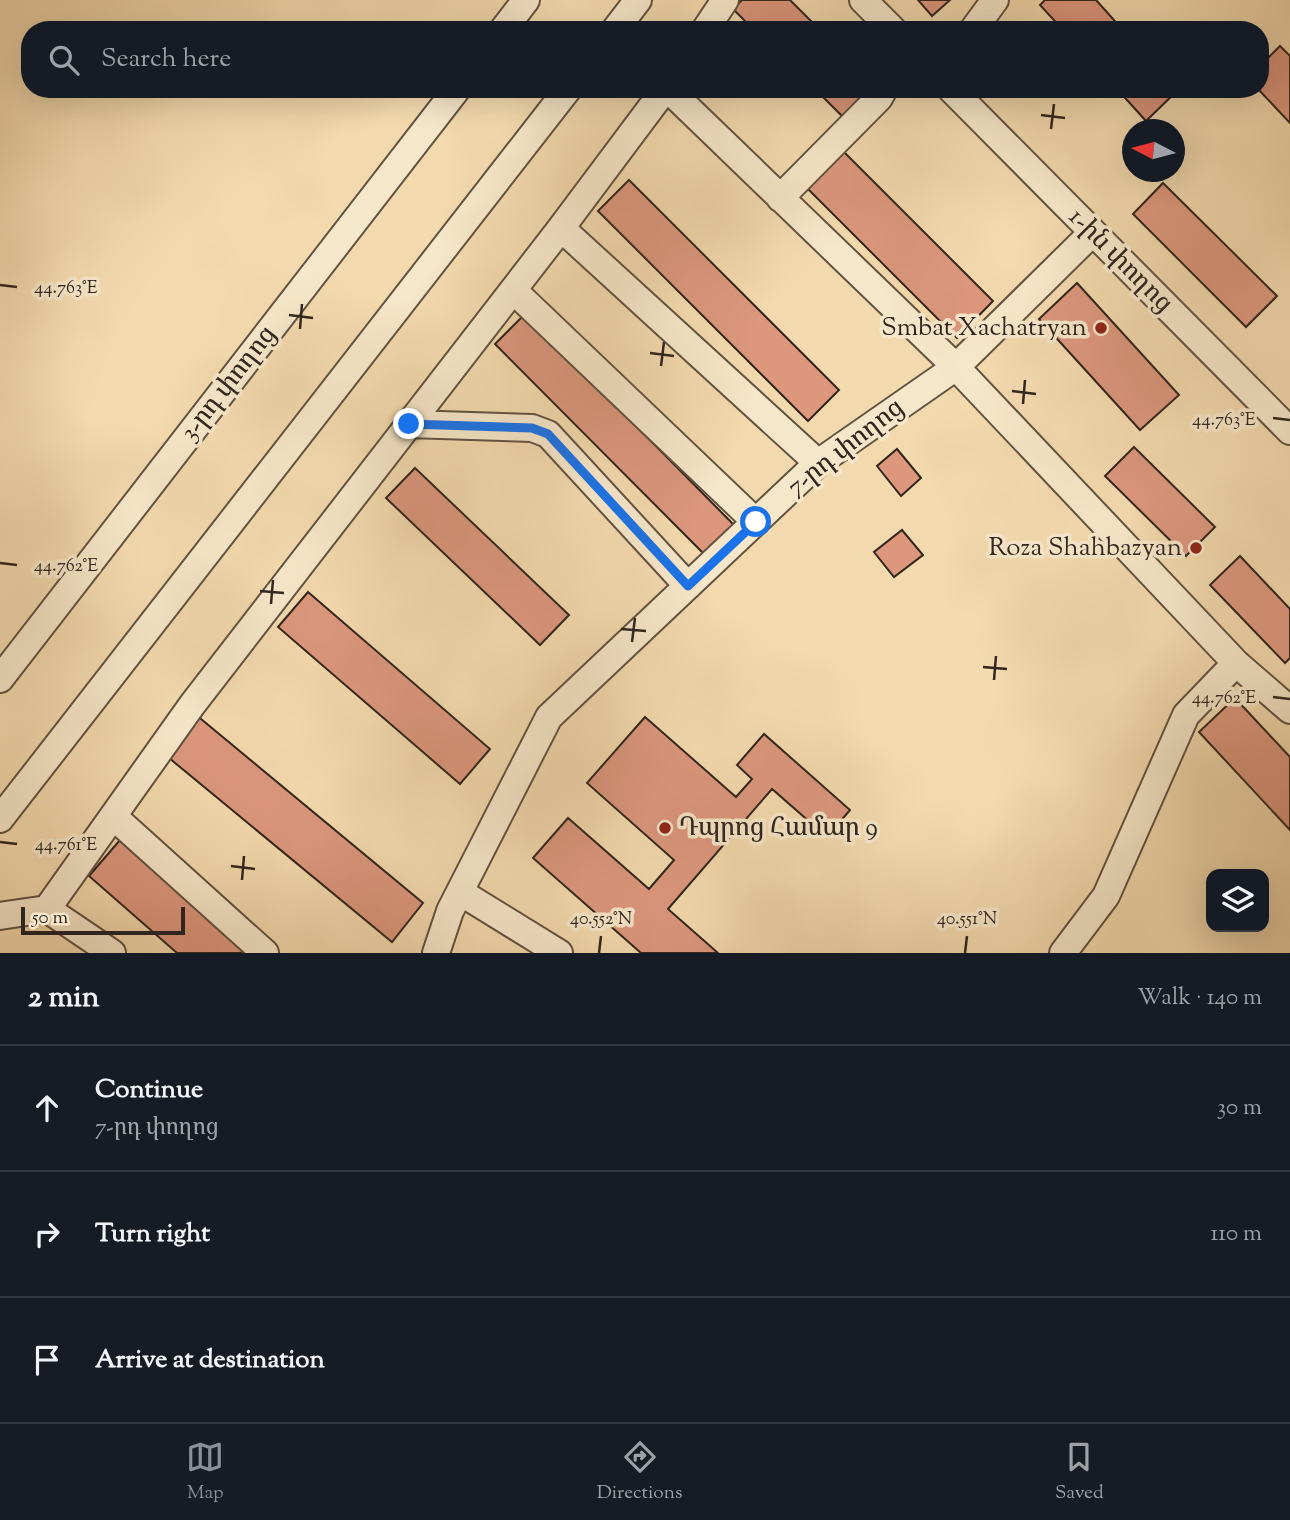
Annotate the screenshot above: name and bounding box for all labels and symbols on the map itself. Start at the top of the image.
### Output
north arrow [1122,119,1185,182]
street label: 1-ին փողոց [1059,200,1181,322]
text: 44.763°E [34,276,98,302]
place label: Smbat Xachatryan [881,310,1087,347]
street label: 3-րդ փողոց [172,318,286,450]
marker: Smbat Xachatryan [1093,320,1109,336]
street label: 7-րդ փողոց [779,390,913,506]
route end [393,408,424,439]
text: 44.763°E [1192,408,1256,434]
route start [740,506,771,537]
place label: Roza Shahbazyan [988,530,1182,567]
marker: Roza Shahbazyan [1188,540,1204,556]
text: 44.762°E [34,554,98,580]
text: 44.762°E [1192,686,1256,712]
place label: Դպրոց Համար 9 [679,810,878,847]
marker: Դպրոց Համար 9 [657,820,673,836]
text: 44.761°E [35,833,97,859]
scale bar [21,904,186,936]
text: 40.552°N [570,907,632,933]
text: 40.551°N [937,907,997,933]

